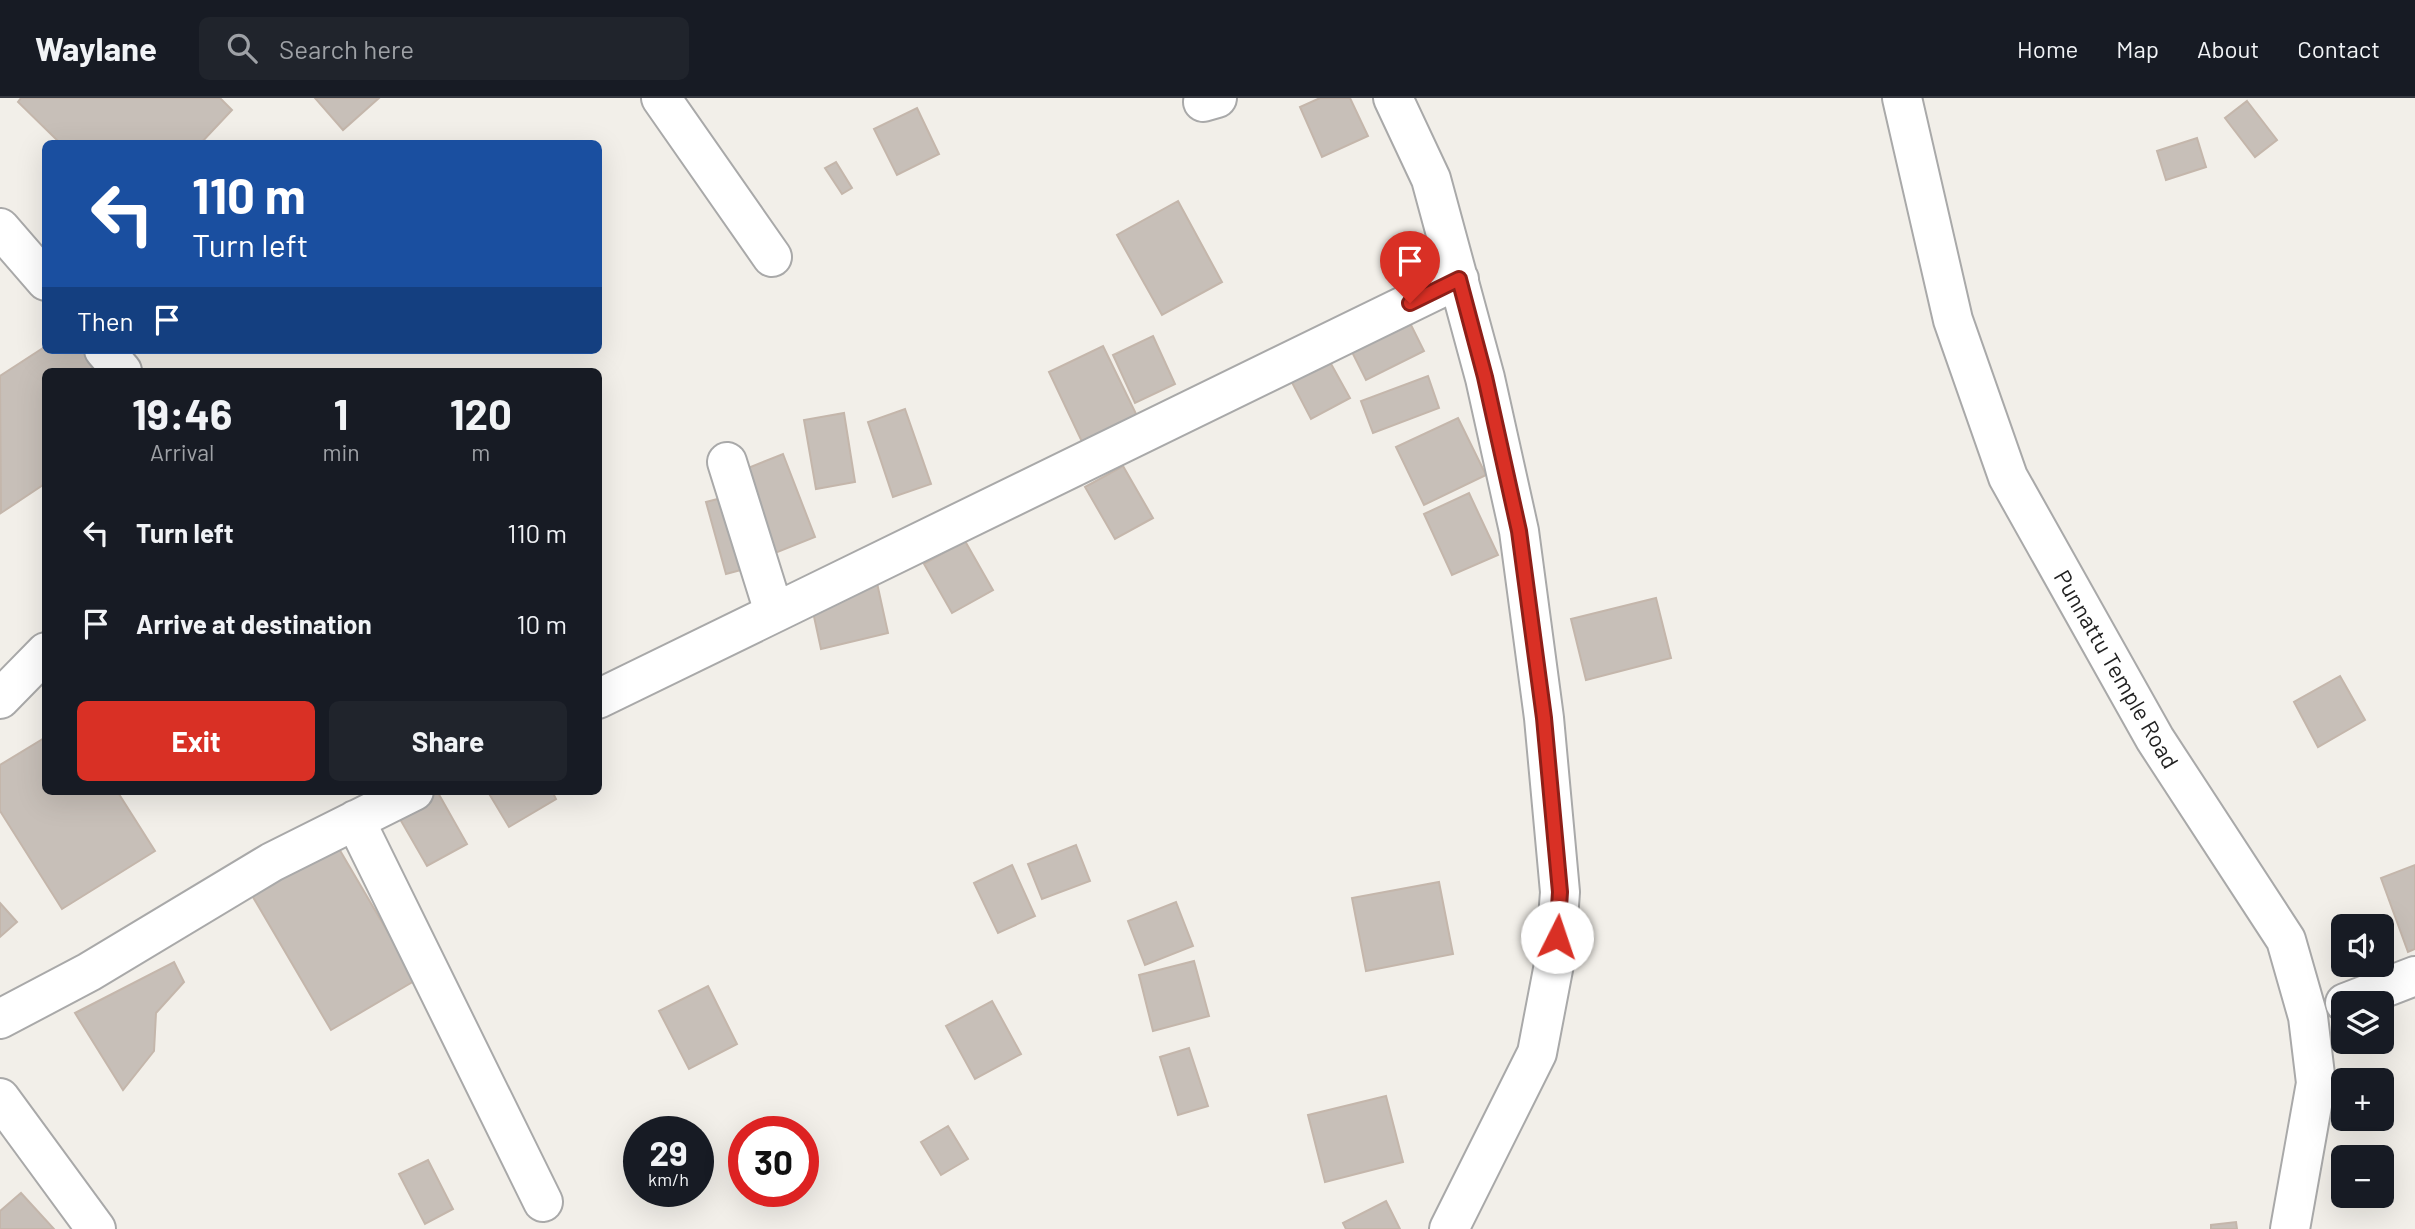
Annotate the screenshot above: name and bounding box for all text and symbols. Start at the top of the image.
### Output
search box [199,17,689,80]
text: Waylane [35,28,157,68]
icon: search [223,29,261,67]
text: Search here [279,33,414,64]
text: Home [2017,34,2078,63]
text: Map [2116,34,2159,63]
text: About [2197,34,2259,63]
text: Contact [2297,34,2380,63]
text: 110 m [192,165,306,224]
icon: left [77,168,168,259]
text: Turn left [192,225,309,263]
pin [1380,231,1440,303]
icon: arrive [1391,242,1429,280]
icon: arrive [148,301,186,339]
text: Then [77,305,134,336]
text: 19:46 [132,388,232,438]
text: 1 [334,388,348,438]
text: 120 [450,388,512,438]
text: Arrival [150,438,214,466]
text: min [322,438,360,466]
text: m [471,438,490,466]
icon: left [77,514,115,552]
text: Turn left [136,517,234,548]
text: 110 m [507,517,567,548]
street label: Punnattu Temple Road [2049,565,2185,773]
icon: arrive [77,605,115,643]
text: Arrive at destination [136,608,372,639]
text: 10 m [517,608,567,639]
button: Exit [77,701,315,781]
button: Share [329,701,567,781]
position arrow [1520,900,1594,974]
map controls [2331,914,2394,1208]
button: sound [2331,914,2394,977]
button: layers [2331,991,2394,1054]
button: + [2331,1068,2394,1131]
speed limit sign: 30 [728,1116,819,1207]
text: 29 [649,1131,688,1173]
button: − [2331,1145,2394,1208]
text: km/h [648,1168,689,1190]

